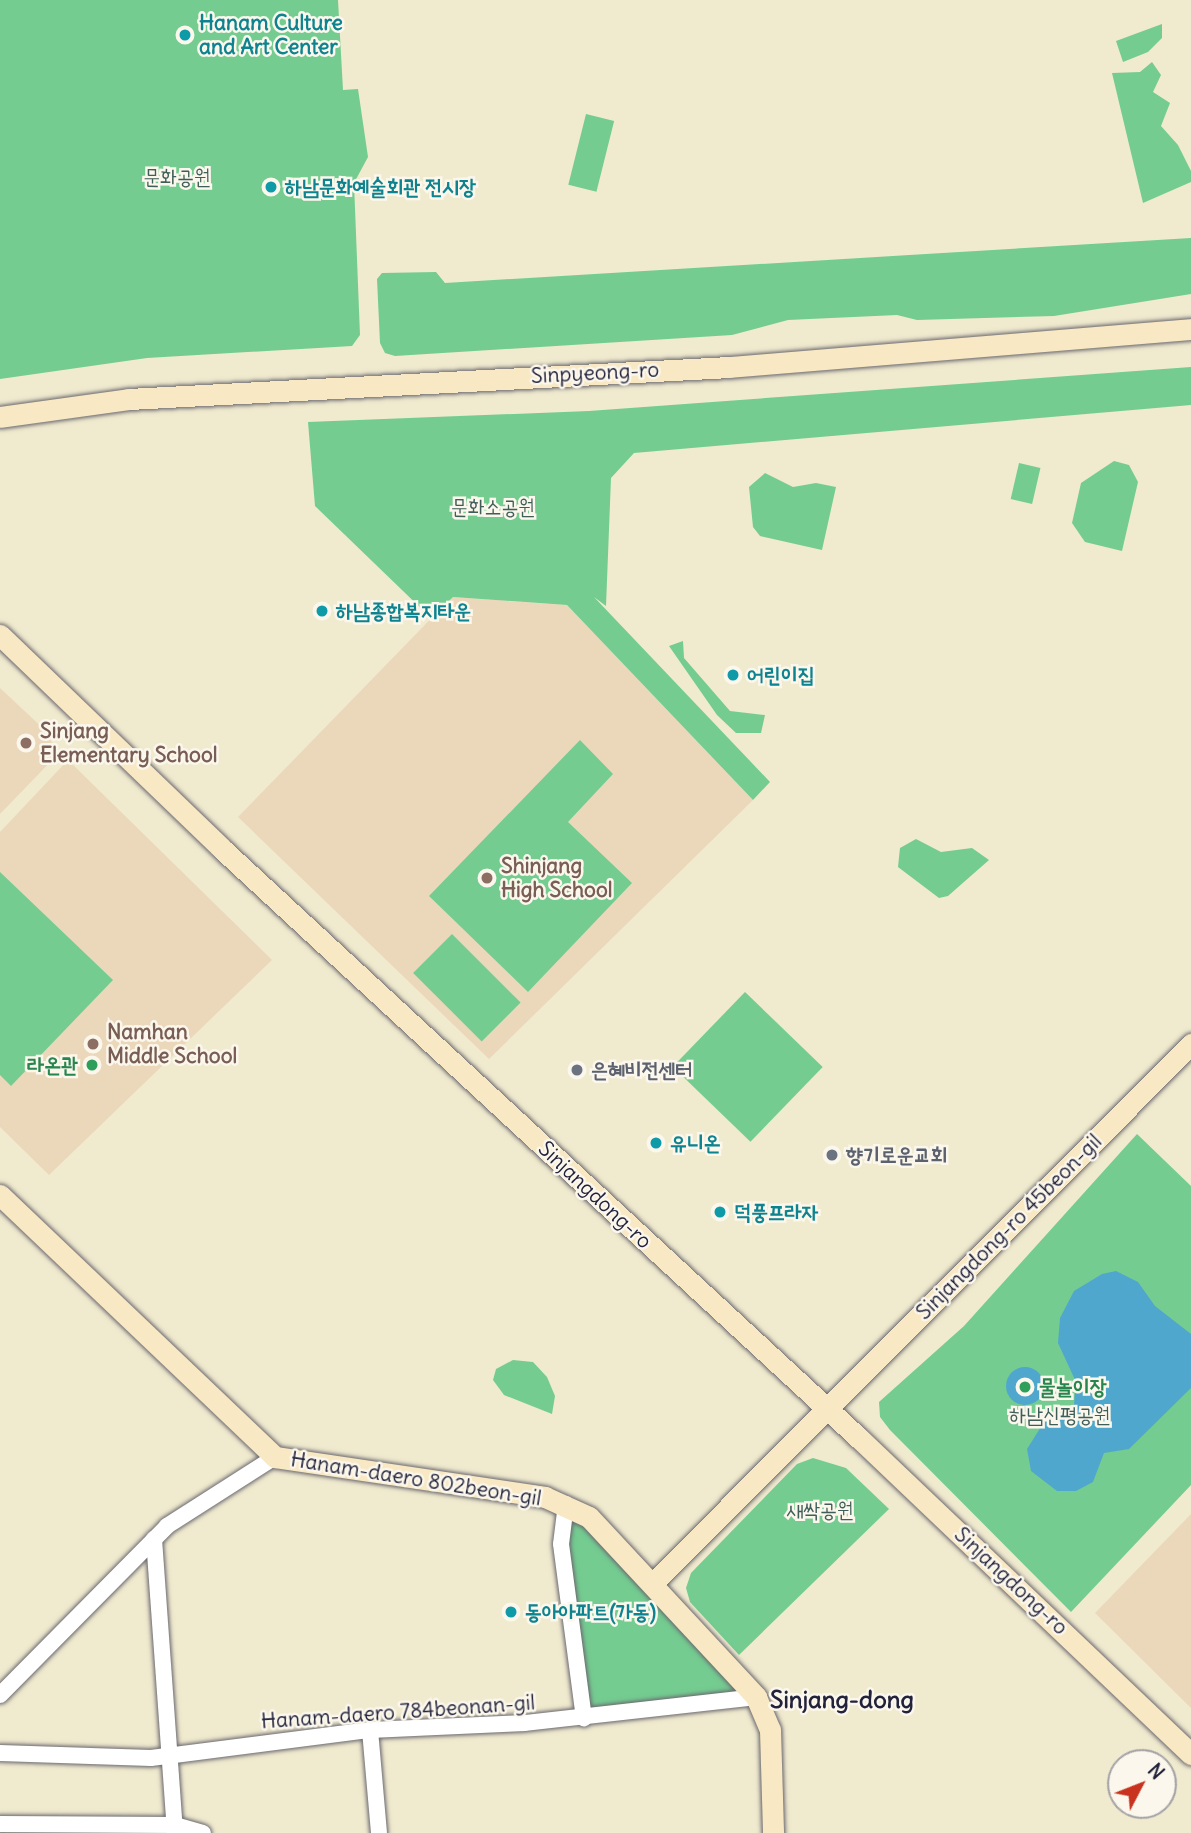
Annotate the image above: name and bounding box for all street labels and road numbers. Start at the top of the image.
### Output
street label: Sinpyeong-ro [530,357,660,389]
street label: Sinjangdong-ro 45beon-gil [911,1129,1107,1325]
street label: Sinjangdong-ro [533,1136,657,1254]
street label: Hanam-daero 802beon-gil [289,1447,543,1511]
street label: Sinjangdong-ro [949,1522,1073,1640]
street label: Hanam-daero 784beonan-gil [260,1690,536,1734]

